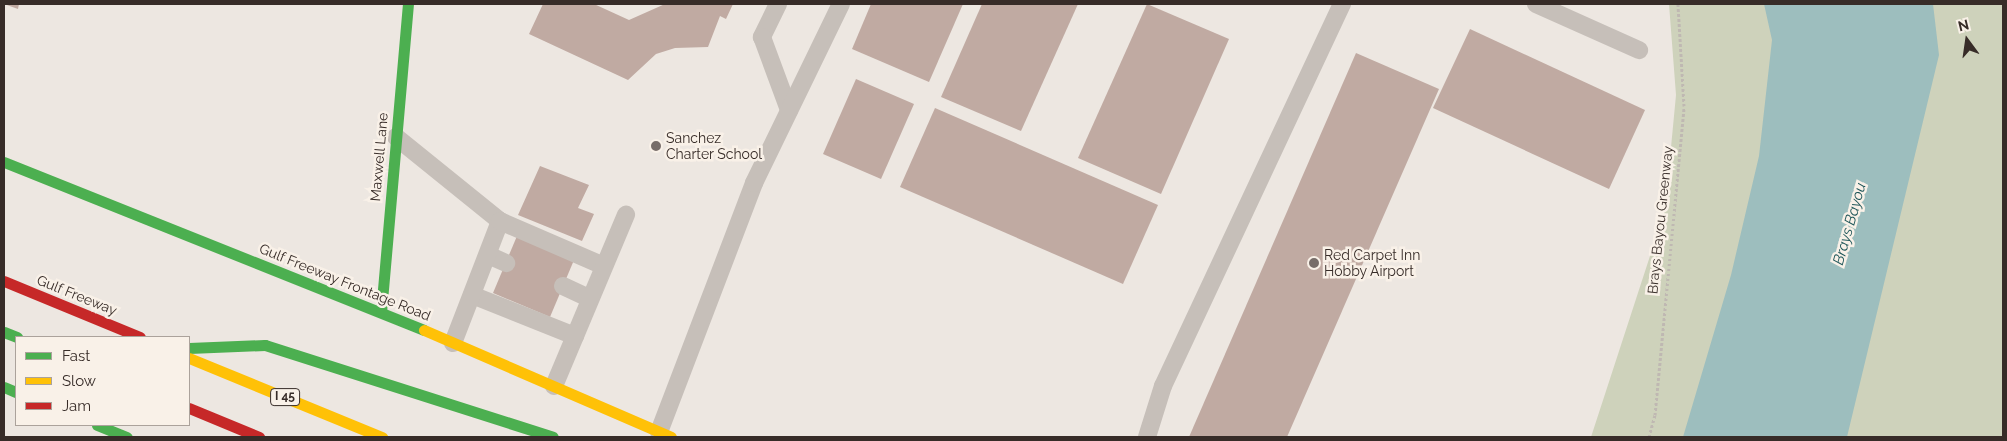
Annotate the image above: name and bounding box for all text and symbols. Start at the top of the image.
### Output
north arrow [1942,15,1992,65]
text: N [1956,16,1970,35]
street label: Maxwell Lane [367,112,391,202]
place label: Sanchez Charter School [666,130,762,162]
marker: Sanchez Charter School [650,140,662,152]
street label: Brays Bayou Greenway [1644,145,1676,295]
water label: Brays Bayou [1830,181,1870,267]
street label: Gulf Freeway Frontage Road [257,240,433,324]
place label: Red Carpet Inn Hobby Airport [1324,247,1420,280]
marker: Red Carpet Inn Hobby Airport [1308,257,1320,269]
street label: Gulf Freeway [34,271,120,319]
legend [15,336,190,426]
text: Fast [62,347,90,365]
text: Slow [62,372,96,390]
road number: I 45 [270,388,300,407]
text: Jam [62,397,91,415]

